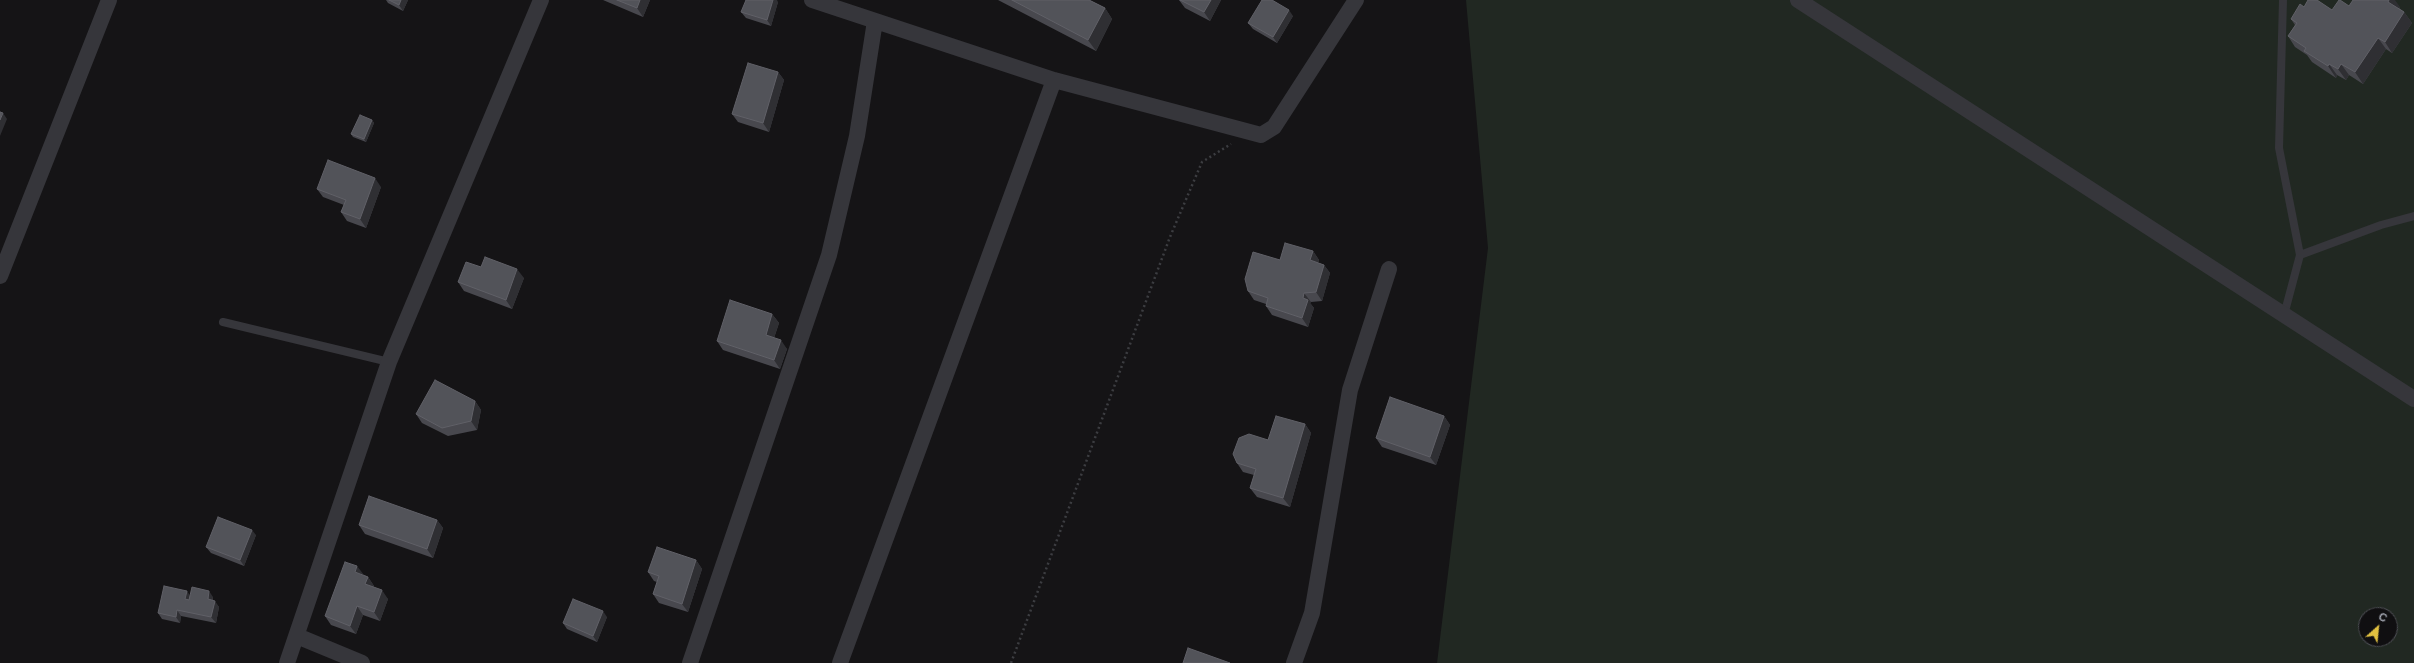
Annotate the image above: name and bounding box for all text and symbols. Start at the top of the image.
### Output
north arrow [2358,607,2398,647]
text: С [2376,609,2390,625]

